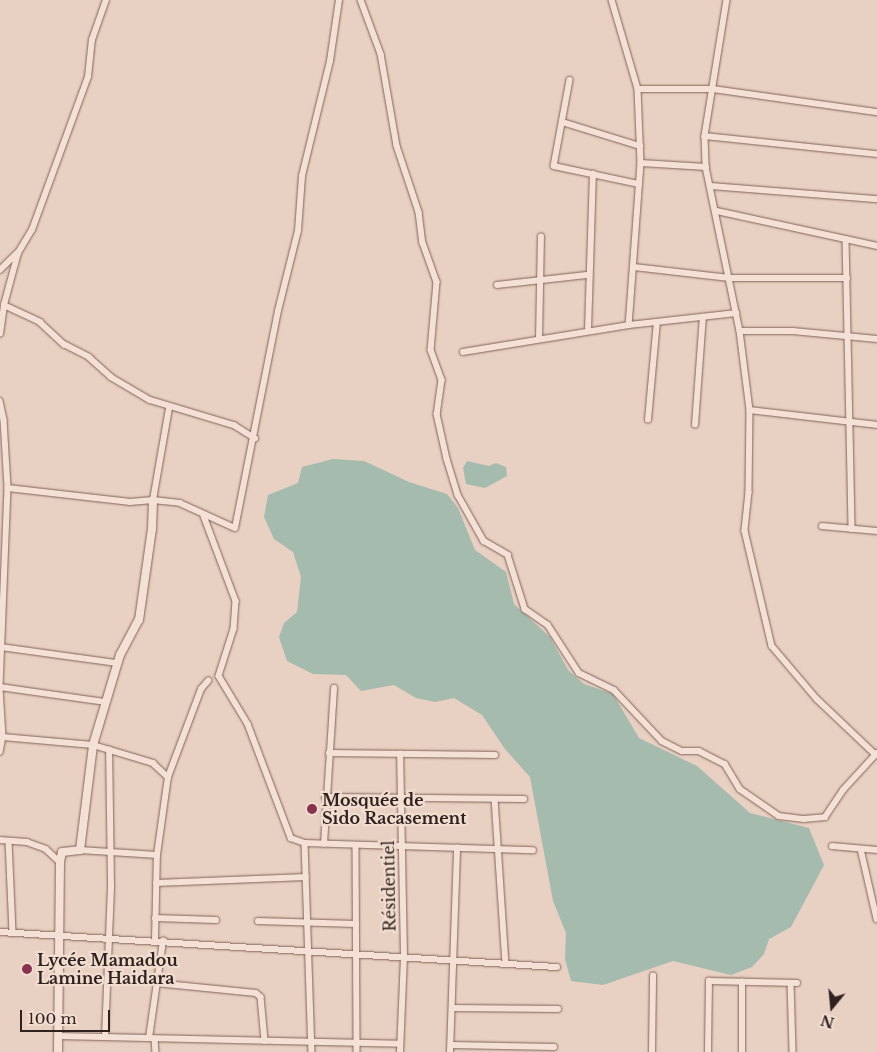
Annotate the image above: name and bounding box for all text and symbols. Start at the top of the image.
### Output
place label: Mosquée de Sido Racasement [322,790,466,828]
marker: Mosquée de Sido Racasement [306,803,318,815]
street label: Résidentiel [379,840,399,932]
place label: Lycée Mamadou Lamine Haidara [37,950,178,988]
marker: Lycée Mamadou Lamine Haidara [21,963,33,975]
north arrow [807,982,857,1032]
scale bar [22,1000,112,1032]
text: 100 m [28,1009,77,1028]
text: N [819,1011,837,1032]

